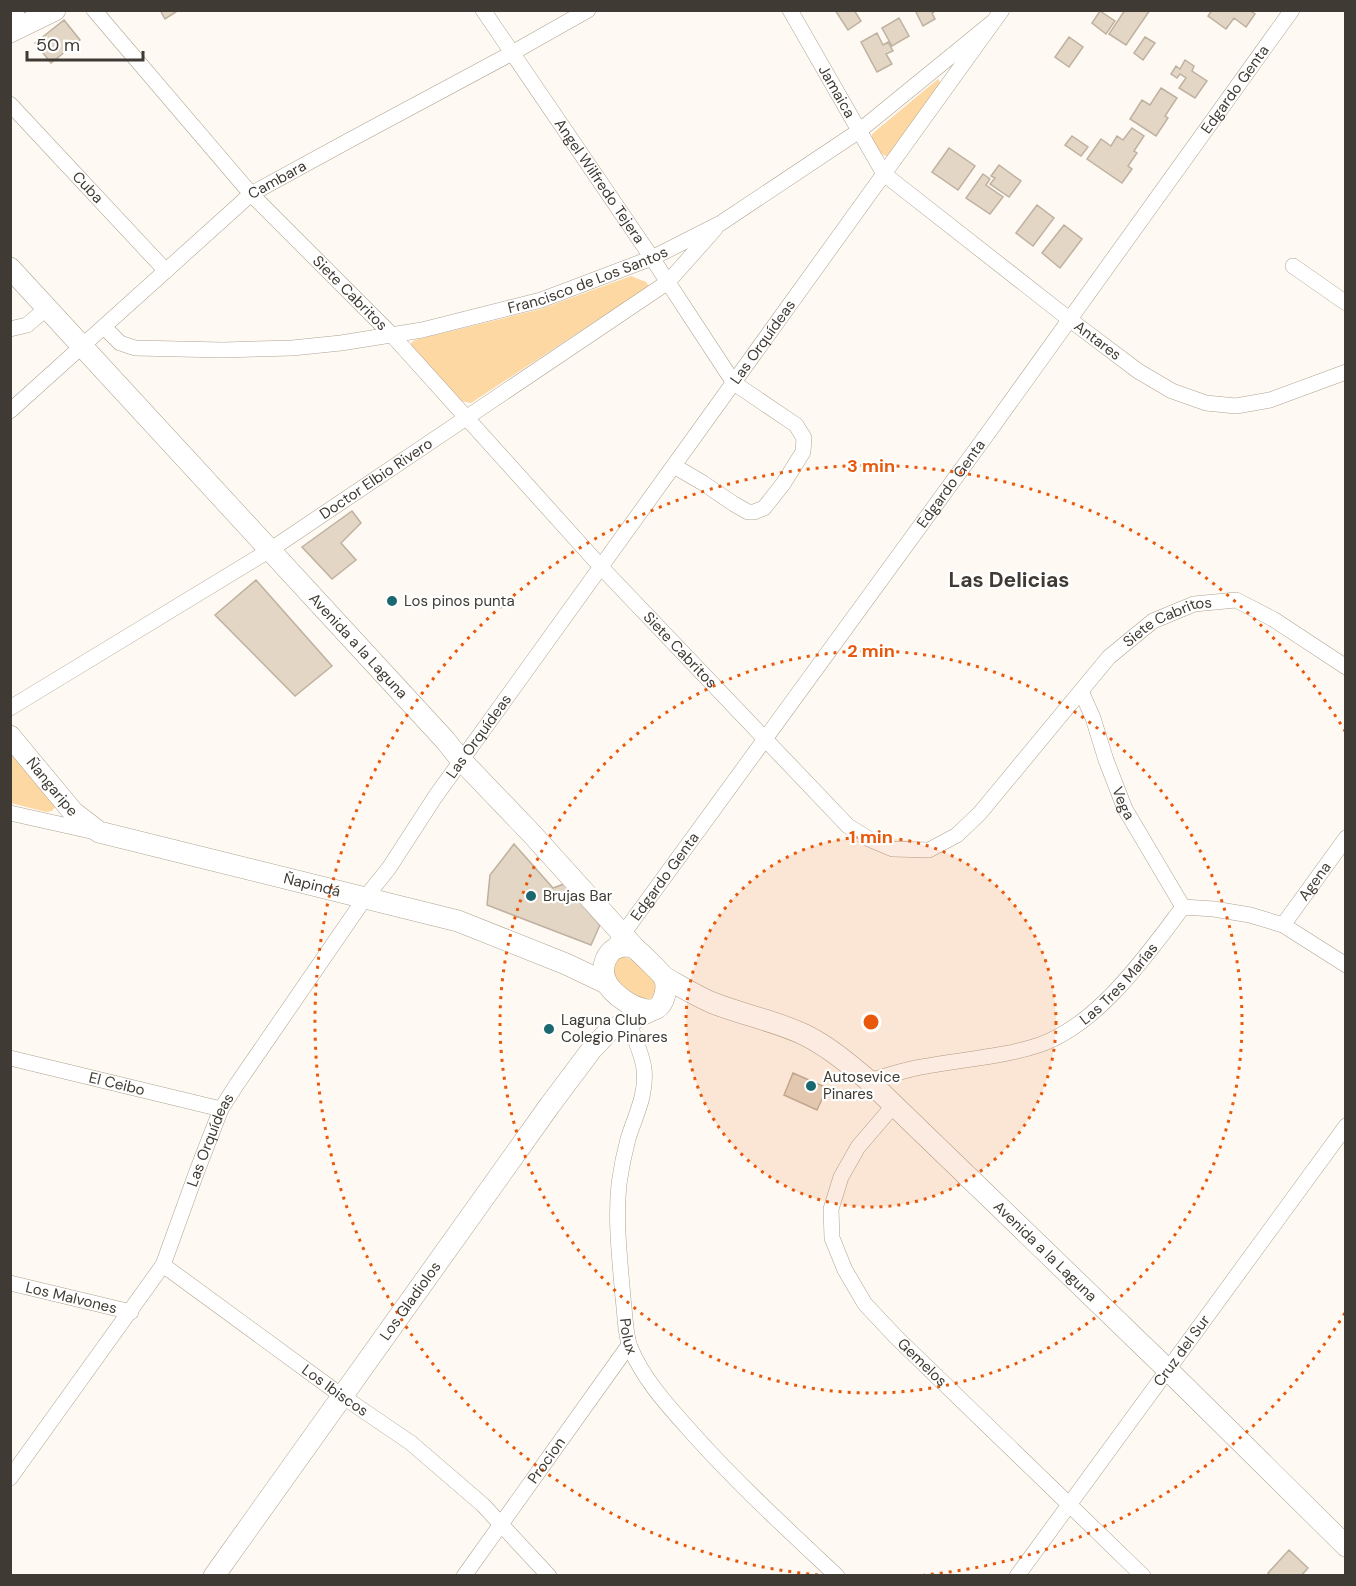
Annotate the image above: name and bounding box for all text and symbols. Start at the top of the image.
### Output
scale bar [27,24,142,62]
text: 50 m [36,33,80,57]
street label: Edgardo Genta [1196,41,1274,138]
street label: Jamaica [814,62,860,122]
street label: Angel Wilfredo Tejera [550,115,649,247]
street label: Cambara [244,156,310,204]
street label: Cuba [68,167,108,208]
street label: Francisco de Los Santos [505,242,671,318]
street label: Siete Cabritos [308,251,392,335]
street label: Las Orquídeas [726,296,800,388]
street label: Antares [1070,316,1125,365]
street label: Doctor Elbio Rivero [316,433,436,524]
street label: Edgardo Genta [912,436,990,532]
text: 3 min [847,454,895,478]
district label: Las Delicias [949,566,1069,594]
street label: Avenida a la Laguna [305,589,412,703]
place label: Los pinos punta [404,591,515,611]
street label: Siete Cabritos [1119,592,1213,652]
marker: Los pinos punta [385,594,399,608]
street label: Siete Cabritos [639,607,721,692]
text: 2 min [847,639,895,663]
street label: Las Orquídeas [442,690,516,783]
street label: Ñangaripe [22,753,82,820]
street label: Vega [1107,784,1139,824]
text: 1 min [849,825,893,849]
street label: Edgardo Genta [626,828,704,925]
street label: Agena [1294,858,1335,905]
street label: Ñapindá [282,868,342,901]
place label: Brujas Bar [543,886,613,906]
marker: Brujas Bar [524,889,538,903]
street label: Las Tres Marías [1076,939,1162,1029]
place label: Laguna Club Colegio Pinares [561,1010,668,1047]
centre of rings [861,1012,881,1032]
marker: Laguna Club Colegio Pinares [542,1022,556,1036]
street label: El Ceibo [87,1067,147,1100]
place label: Autosevice Pinares [823,1067,900,1104]
marker: Autosevice Pinares [804,1079,818,1093]
street label: Las Orquídeas [182,1089,239,1189]
street label: Avenida a la Laguna [989,1197,1101,1306]
street label: Los Gladiolos [375,1257,445,1344]
street label: Los Malvones [24,1277,119,1318]
street label: Cruz del Sur [1149,1311,1215,1391]
street label: Polux [615,1317,642,1358]
street label: Gemelos [893,1334,951,1391]
street label: Los Ibiscos [298,1360,372,1421]
street label: Procion [523,1433,570,1488]

